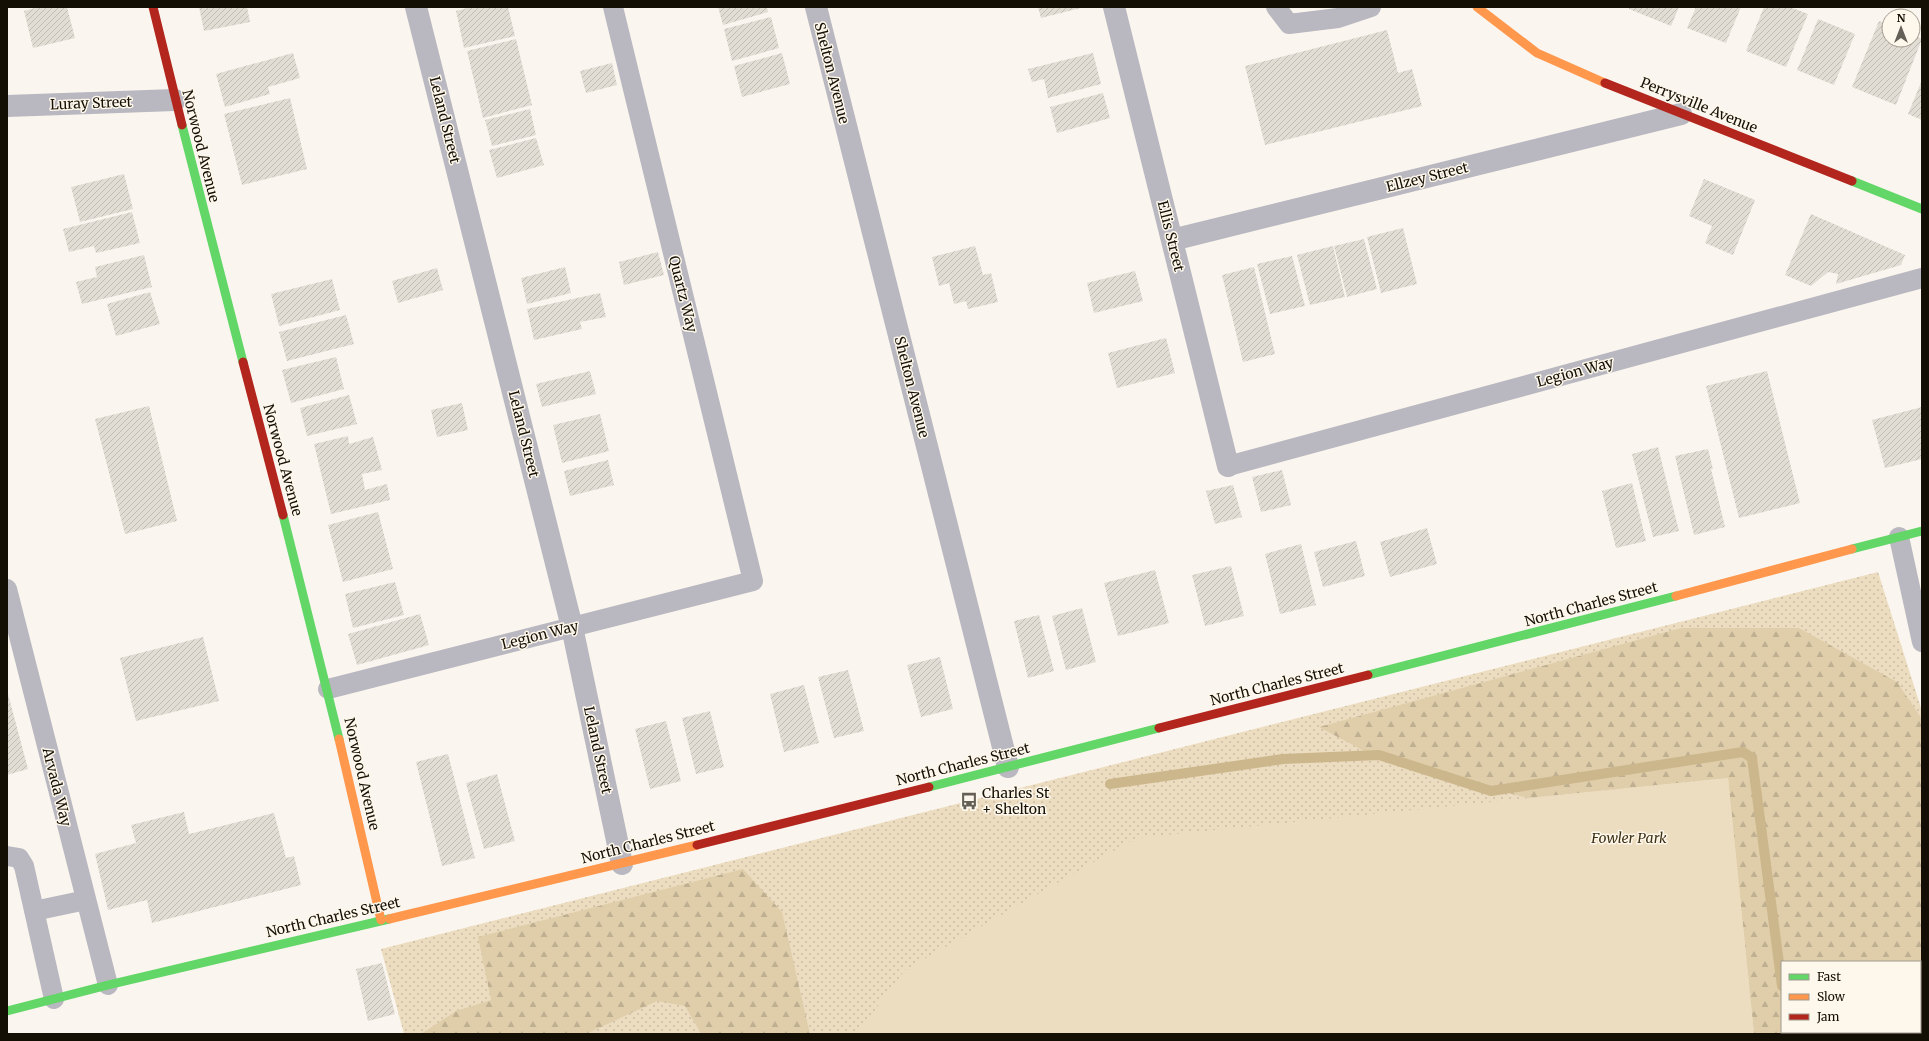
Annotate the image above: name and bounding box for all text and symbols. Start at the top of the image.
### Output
north arrow [1881,8,1921,48]
text: N [1897,11,1906,25]
street label: Shelton Avenue [811,20,853,126]
street label: Perrysville Avenue [1638,73,1760,137]
street label: Leland Street [425,75,465,166]
street label: Norwood Avenue [178,88,224,204]
street label: Luray Street [50,93,133,113]
street label: Ellzey Street [1384,158,1471,196]
street label: Ellis Street [1154,199,1189,274]
street label: Quartz Way [665,254,701,335]
street label: Shelton Avenue [891,334,933,440]
street label: Legion Way [1535,353,1616,391]
street label: Leland Street [504,389,544,480]
street label: Norwood Avenue [259,402,307,518]
street label: North Charles Street [1523,577,1660,630]
street label: Legion Way [500,617,581,653]
street label: North Charles Street [1208,659,1346,709]
street label: Leland Street [580,705,616,796]
street label: Norwood Avenue [340,716,384,832]
street label: North Charles Street [894,739,1032,789]
street label: Arvada Way [38,745,76,829]
place label: Charles St + Shelton [982,784,1050,818]
bus stop icon: Charles St + Shelton [959,791,979,811]
street label: North Charles Street [579,817,717,867]
park label: Fowler Park [1590,829,1667,847]
street label: North Charles Street [264,893,402,941]
legend [1781,961,1921,1033]
text: Fast [1817,969,1841,984]
text: Slow [1817,989,1846,1004]
text: Jam [1816,1009,1840,1024]

